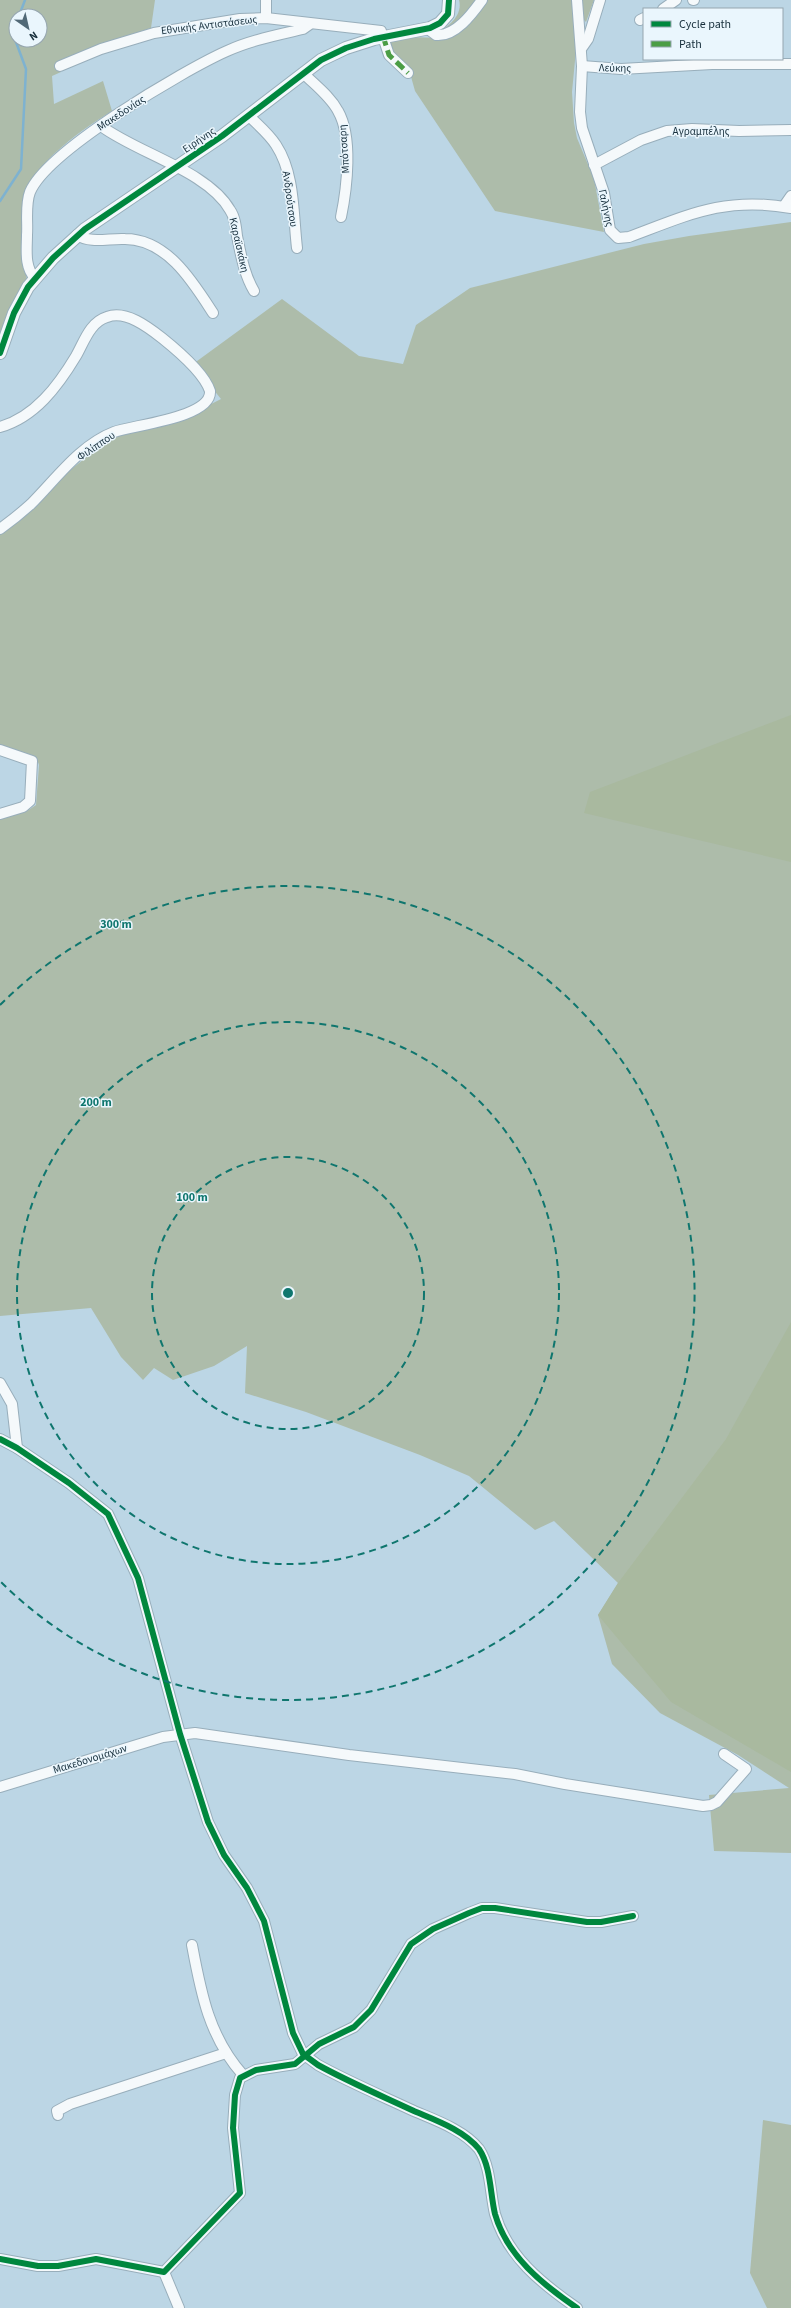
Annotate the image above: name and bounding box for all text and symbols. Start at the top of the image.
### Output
north arrow [8,8,48,48]
legend [643,8,783,60]
street label: Εθνικής Αντιστάσεως [160,12,258,38]
text: Cycle path [679,16,731,33]
text: N [26,28,41,44]
text: Path [679,36,702,53]
street label: Λεύκης [599,60,631,76]
street label: Μακεδονίας [94,92,148,134]
street label: Ειρήνης [180,123,219,156]
street label: Μπότσαρη [335,124,353,174]
street label: Αγραμπέλης [673,124,730,139]
street label: Ανδρούτσου [279,170,301,228]
street label: Γαλήνης [595,188,617,228]
street label: Καραϊσκάκη [225,216,253,274]
street label: Φιλίππου [74,428,118,464]
text: 300 m [100,916,132,933]
text: 200 m [80,1094,112,1111]
text: 100 m [176,1189,208,1206]
centre of rings [281,1286,295,1300]
street label: Μακεδονομάχων [51,1741,129,1777]

